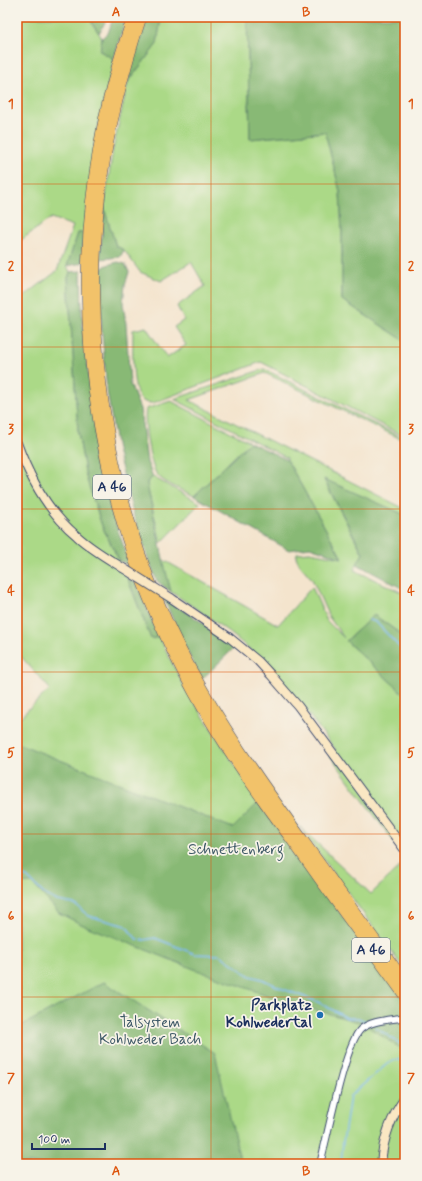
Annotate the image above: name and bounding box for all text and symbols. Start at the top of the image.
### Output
text: A [112,4,120,21]
text: B [302,4,311,21]
text: 1 [8,96,14,113]
text: 1 [408,96,414,113]
text: 2 [8,258,15,275]
text: 2 [408,258,415,275]
text: 3 [8,421,14,438]
text: 3 [408,421,414,438]
road number: A 46 [93,475,131,499]
text: 4 [7,583,15,600]
text: 4 [407,583,415,600]
text: 5 [7,745,15,762]
text: 5 [407,745,415,762]
park label: Schnettenberg [188,840,284,861]
text: 6 [8,908,15,925]
text: 6 [408,908,415,925]
road number: A 46 [352,938,390,962]
place label: Parkplatz Kohlwedertal [226,996,313,1033]
marker: Parkplatz Kohlwedertal [315,1010,325,1020]
park label: Talsystem Kohlweder Bach [99,1013,201,1050]
text: 7 [7,1070,15,1087]
text: 7 [407,1070,415,1087]
scale bar [32,1125,105,1151]
text: 100 m [38,1132,70,1148]
text: A [112,1163,120,1180]
text: B [302,1163,311,1180]

